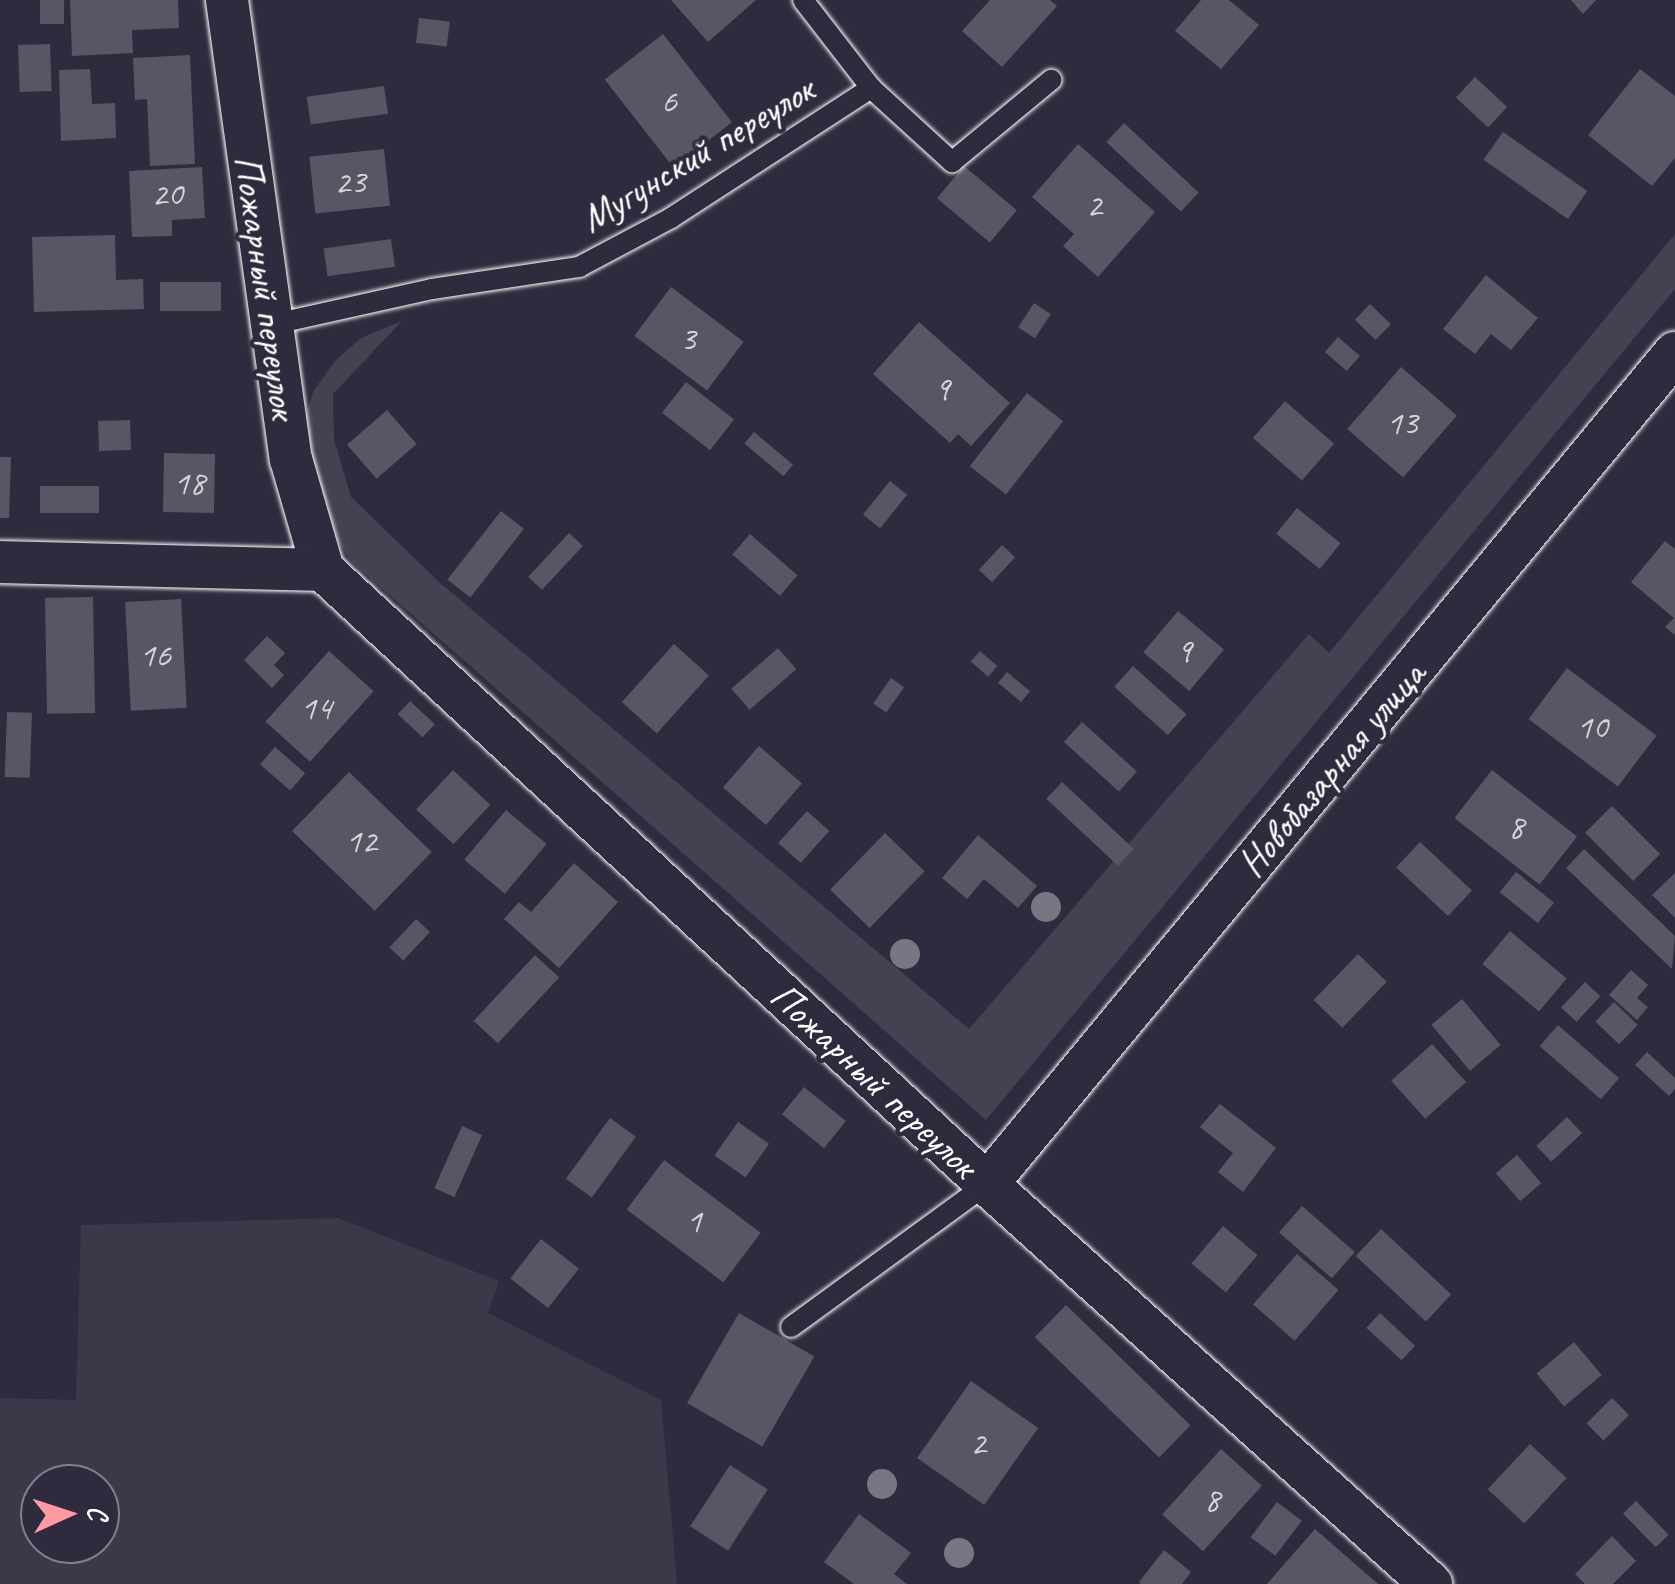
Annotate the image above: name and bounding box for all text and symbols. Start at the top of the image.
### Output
street label: Мугунский переулок [571,65,823,243]
house number: 6 [661,80,677,122]
street label: Пожарный переулок [224,152,308,422]
house number: 23 [334,161,366,203]
house number: 20 [151,173,183,215]
house number: 2 [1086,184,1102,226]
house number: 3 [680,318,696,360]
house number: 9 [934,368,950,410]
house number: 13 [1386,402,1418,444]
house number: 18 [173,462,205,504]
house number: 9 [1176,630,1192,672]
house number: 16 [139,634,171,676]
street label: Новобазарная улица [1227,652,1435,886]
house number: 14 [300,687,332,729]
house number: 10 [1576,706,1608,748]
house number: 8 [1508,806,1524,848]
house number: 12 [345,820,377,862]
street label: Пожарный переулок [760,972,988,1188]
house number: 1 [686,1200,702,1242]
house number: 2 [970,1422,986,1464]
north arrow [20,1464,120,1564]
house number: 8 [1204,1479,1220,1521]
text: С [81,1505,116,1520]

